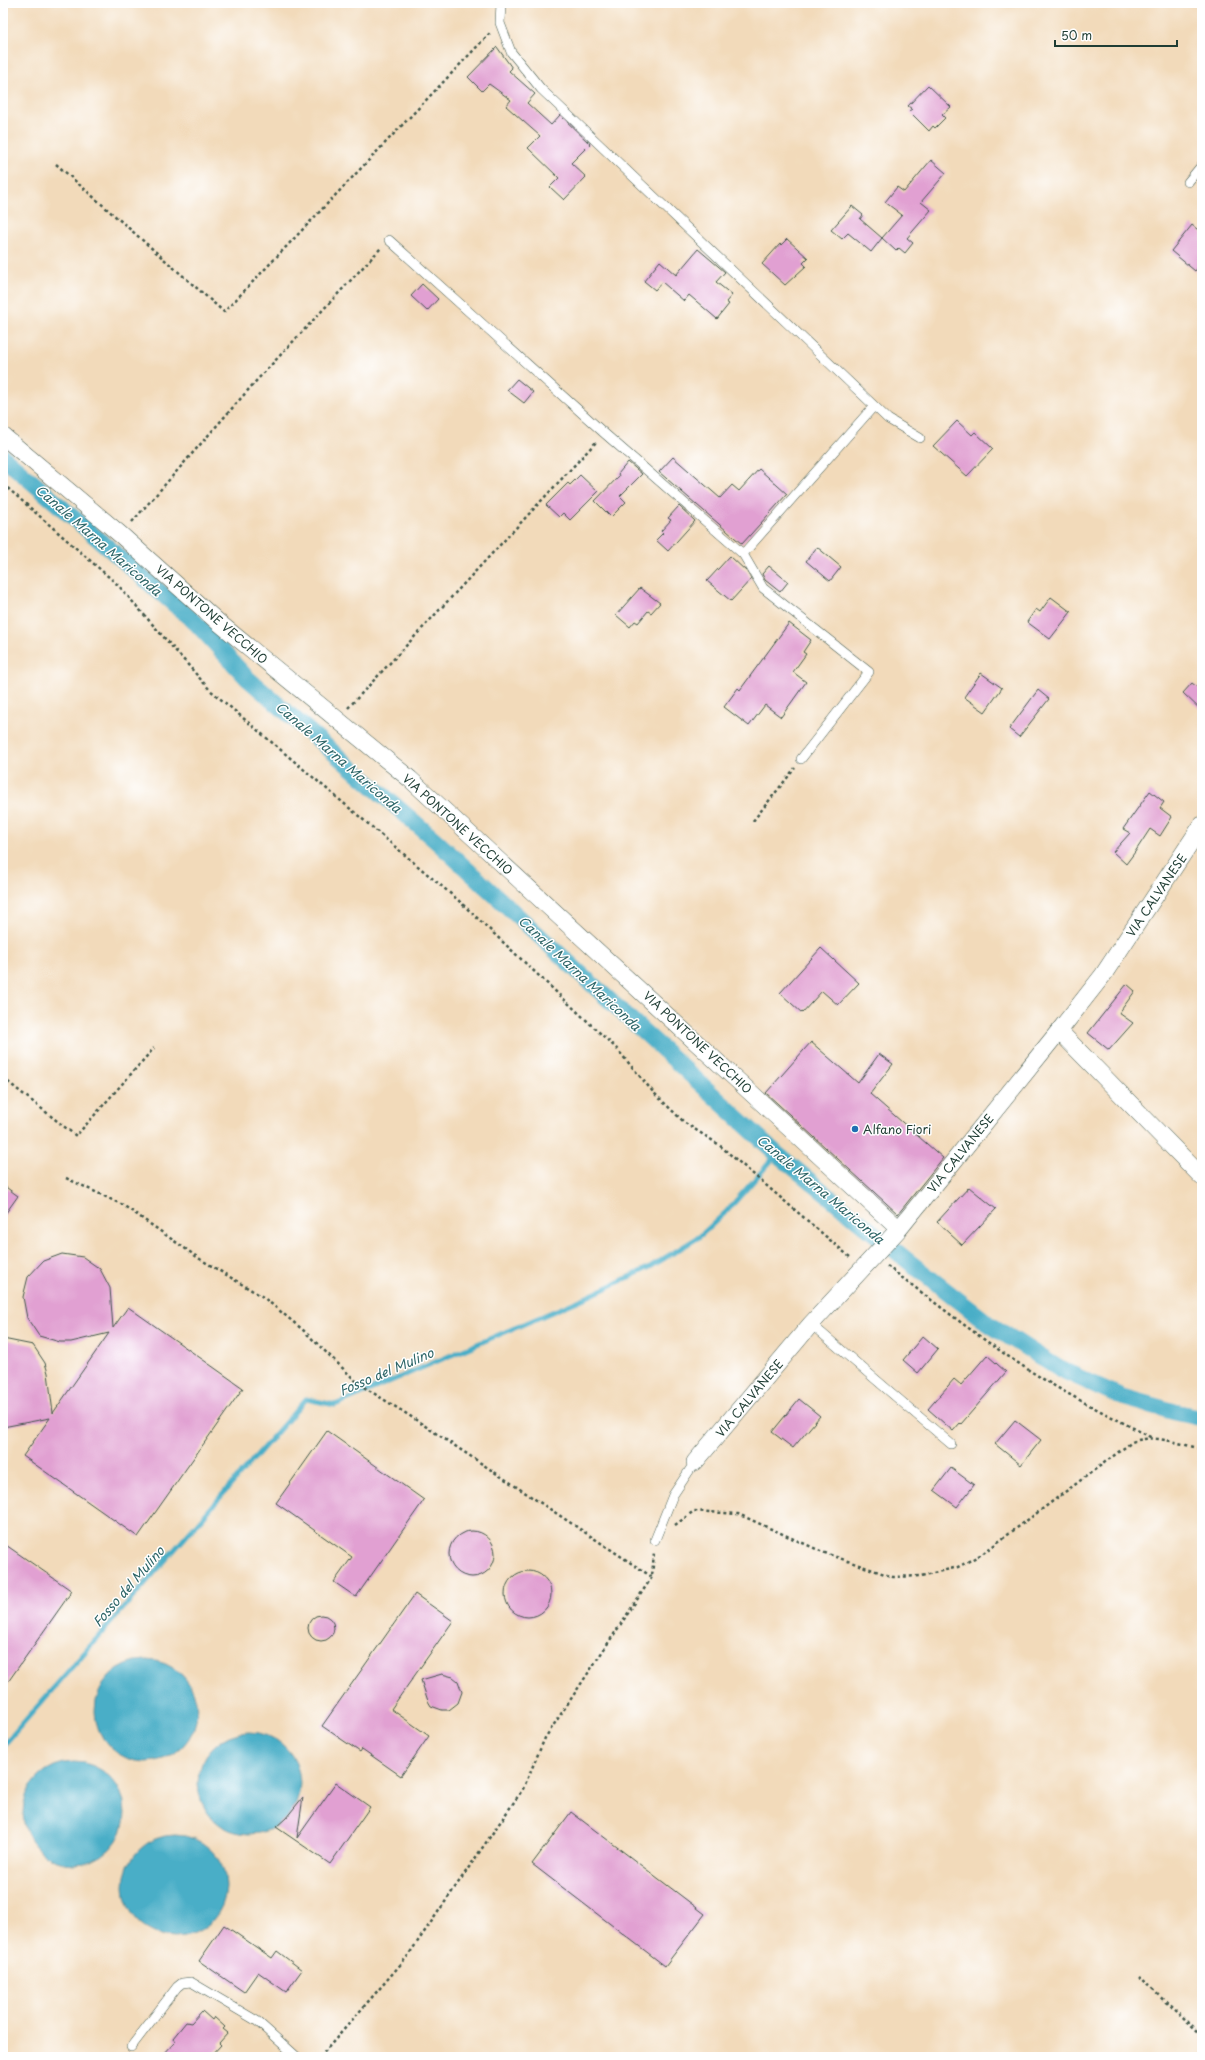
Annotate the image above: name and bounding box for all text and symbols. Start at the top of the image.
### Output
scale bar [1055,22,1177,48]
text: 50 m [1061,26,1092,44]
water label: Canale Marna Mariconda [32,480,167,601]
street label: VIA PONTONE VECCHIO [152,560,272,668]
water label: Canale Marna Mariconda [272,697,407,818]
street label: VIA PONTONE VECCHIO [399,769,517,879]
street label: VIA CALVANESE [1121,850,1191,940]
water label: Canale Marna Mariconda [515,911,646,1036]
street label: VIA PONTONE VECCHIO [639,987,757,1097]
street label: VIA CALVANESE [923,1110,997,1196]
place label: Alfano Fiori [863,1120,931,1138]
marker: Alfano Fiori [850,1124,860,1134]
water label: Canale Marna Mariconda [753,1130,890,1249]
water label: Fosso del Mulino [336,1342,437,1399]
street label: VIA CALVANESE [711,1355,787,1441]
water label: Fosso del Mulino [88,1541,169,1630]

